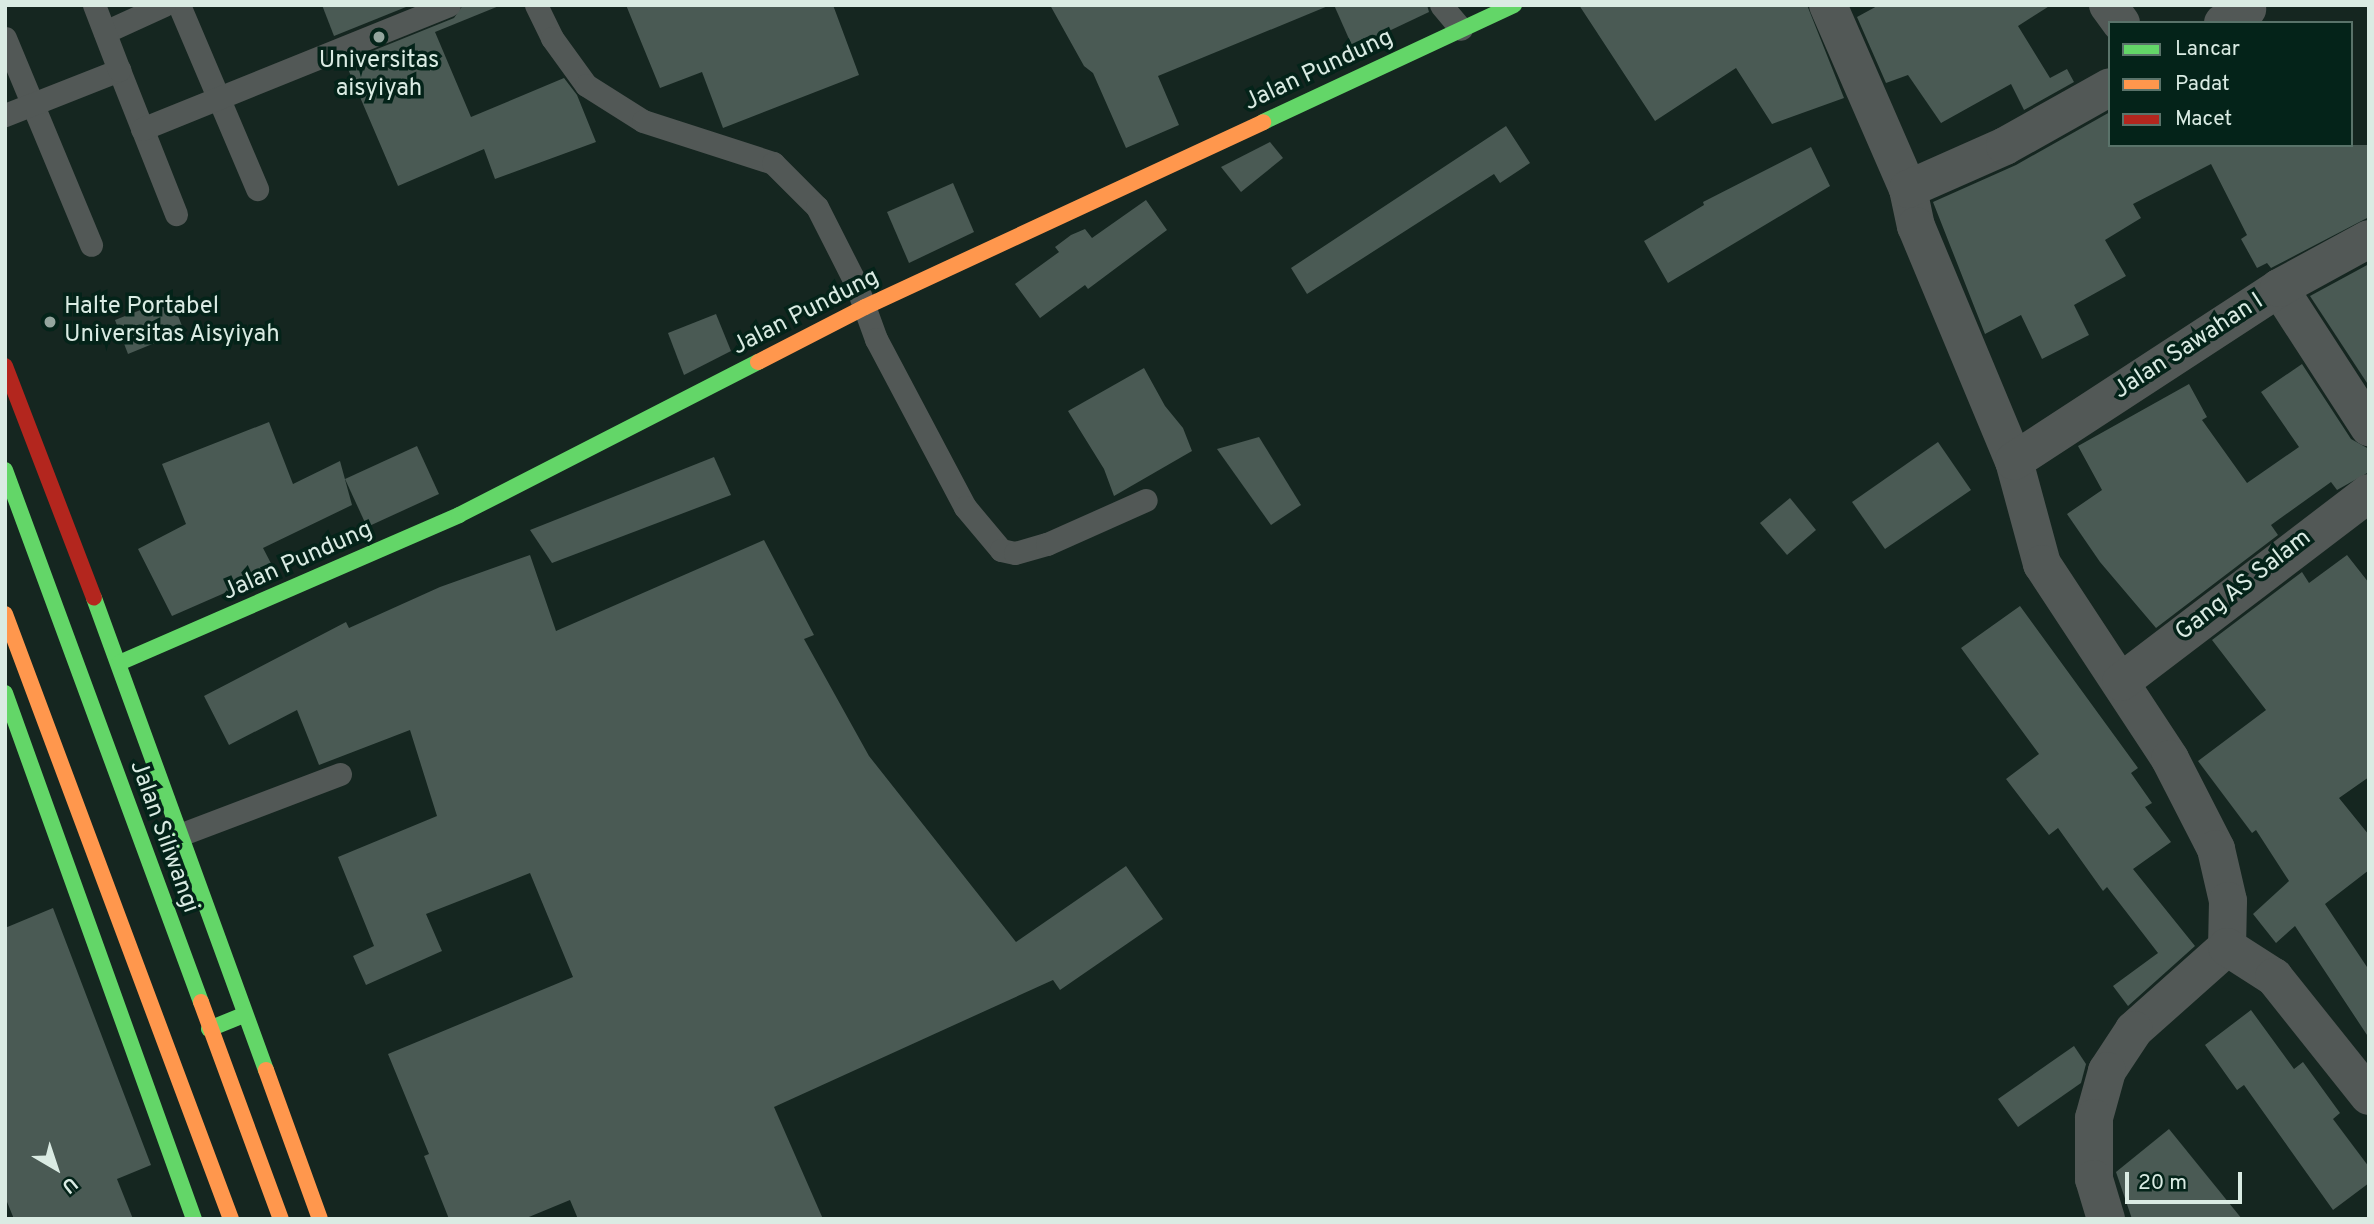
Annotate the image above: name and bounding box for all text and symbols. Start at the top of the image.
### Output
legend [2108,21,2353,147]
street label: Jalan Pundung [1240,24,1398,118]
marker: Universitas aisyiyah [371,29,387,45]
text: Lancar [2175,36,2240,63]
place label: Universitas aisyiyah [319,48,439,104]
text: Padat [2175,71,2230,98]
text: Macet [2175,106,2232,133]
street label: Jalan Pundung [728,264,884,362]
street label: Jalan Sawahan I [2109,288,2269,406]
place label: Halte Portabel Universitas Aisyiyah [64,294,281,350]
marker: Halte Portabel Universitas Aisyiyah [42,314,58,330]
street label: Jalan Pundung [219,516,377,608]
street label: Gang AS Salam [2170,524,2318,648]
street label: Jalan Siliwangi [122,757,204,917]
north arrow [21,1133,91,1203]
scale bar [2129,1158,2246,1202]
text: 20 m [2138,1170,2187,1197]
text: U [56,1171,82,1198]

